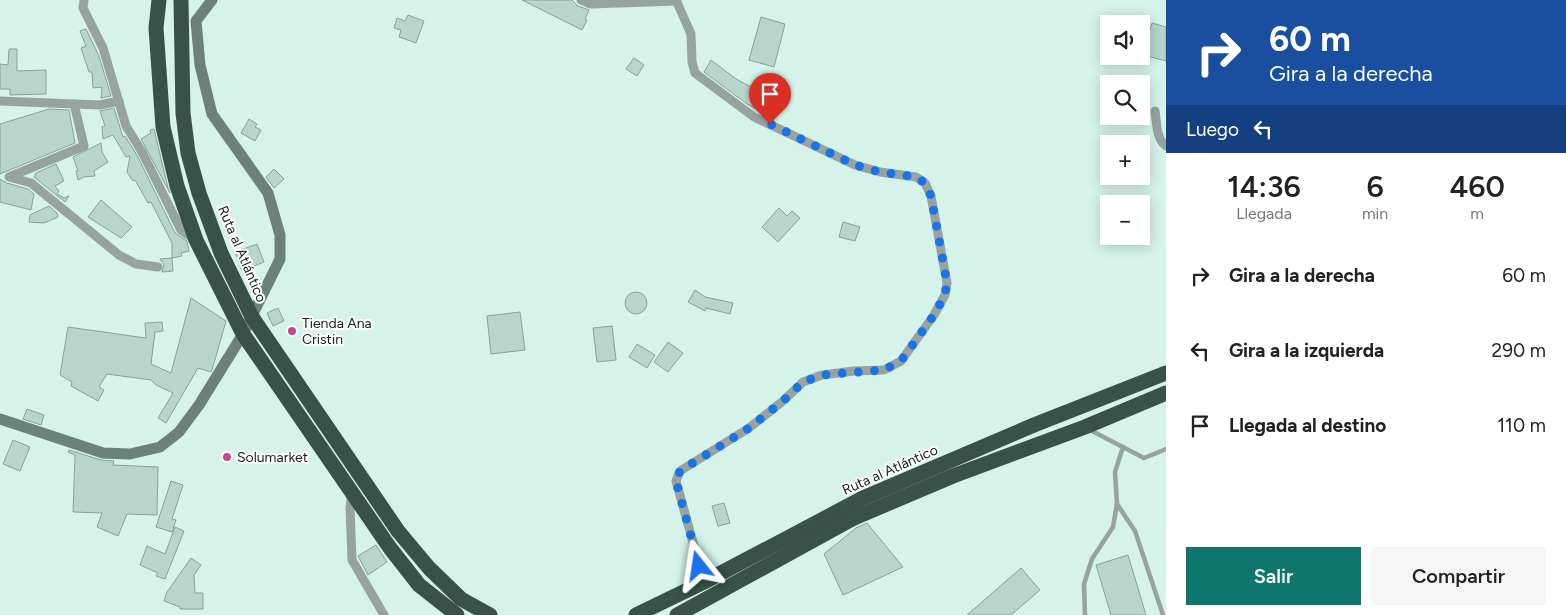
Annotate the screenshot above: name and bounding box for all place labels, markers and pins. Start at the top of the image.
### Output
pin [749,73,791,124]
place label: Tienda Ana Cristin [302,315,372,348]
marker: Tienda Ana Cristin [286,325,298,337]
place label: Solumarket [237,449,308,466]
marker: Solumarket [221,451,233,463]

